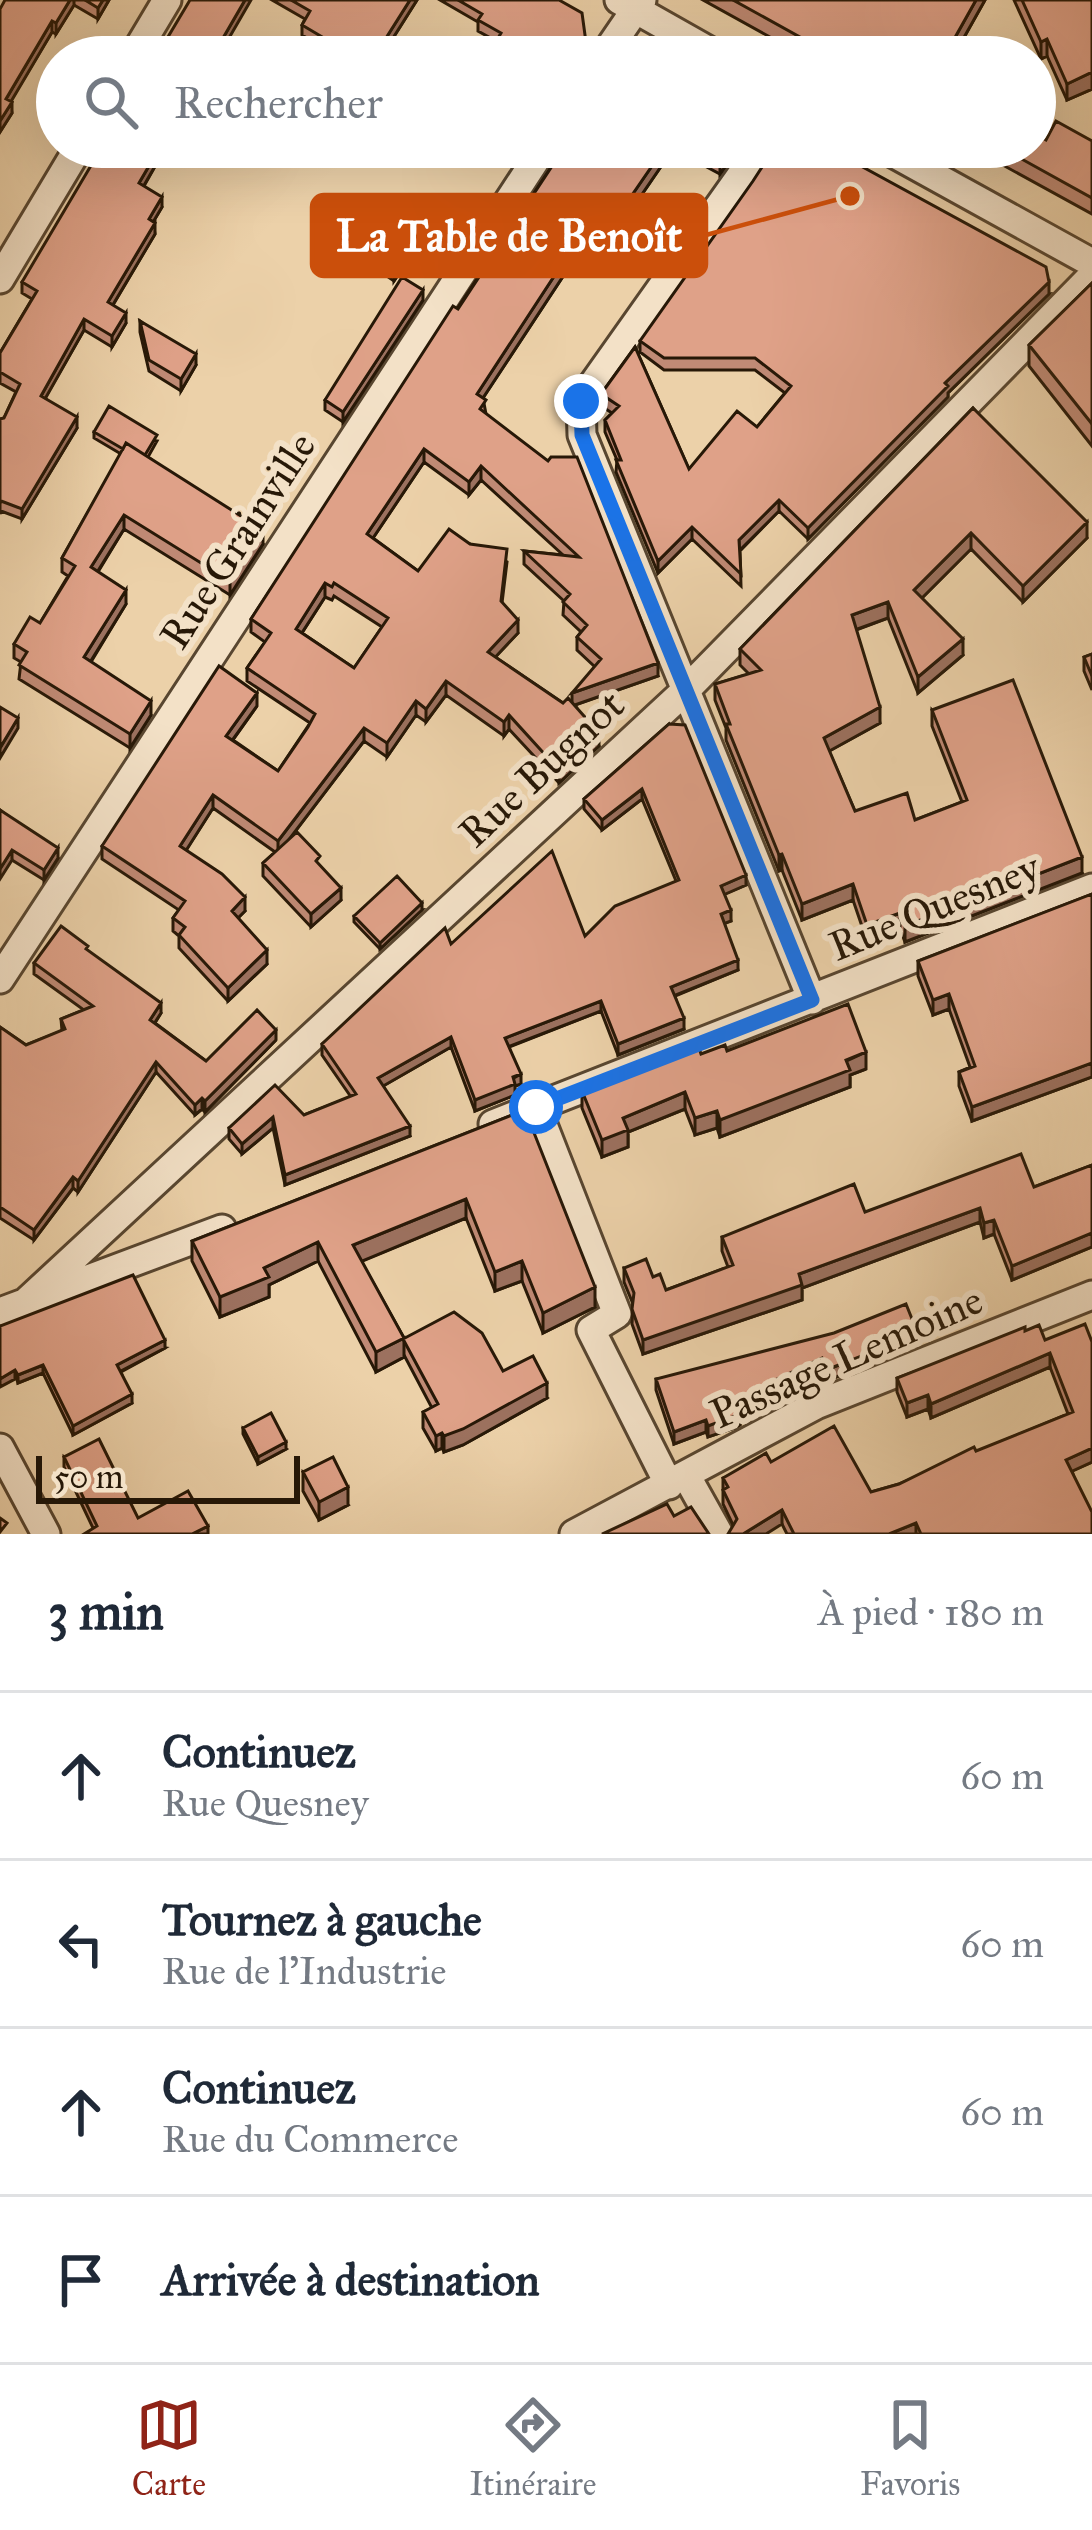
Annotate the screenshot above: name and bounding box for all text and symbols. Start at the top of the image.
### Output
search box [36,36,1056,168]
icon: search [78,69,144,135]
text: Rechercher [174,75,383,130]
callout: La Table de Benoît [312,195,706,276]
text: La Table de Benoît [336,208,682,263]
route end [554,374,608,428]
street label: Rue Grainville [149,422,327,659]
street label: Rue Bugnot [448,679,635,858]
street label: Rue Quesney [821,841,1049,973]
route start [509,1080,563,1134]
street label: Passage Lemoine [702,1274,991,1440]
scale bar [36,1450,300,1503]
text: 50 m [54,1457,123,1497]
text: 3 min [48,1581,164,1643]
text: À pied · 180 m [818,1588,1044,1636]
text: Continuez [162,1724,356,1779]
icon: ahead [48,1743,114,1809]
text: 60 m [960,1752,1044,1800]
text: Rue Quesney [162,1779,369,1827]
text: Tournez à gauche [162,1892,482,1947]
icon: left [48,1911,114,1977]
text: 60 m [960,1920,1044,1968]
text: Rue de l'Industrie [162,1947,447,1995]
text: Continuez [162,2060,356,2115]
icon: ahead [48,2079,114,2145]
text: 60 m [960,2088,1044,2136]
text: Rue du Commerce [162,2115,458,2163]
icon: arrive [48,2247,114,2313]
text: Arrivée à destination [162,2252,540,2307]
tab: Carte [132,2392,206,2504]
tab: Itinéraire [469,2392,597,2504]
tab: Favoris [860,2392,960,2504]

